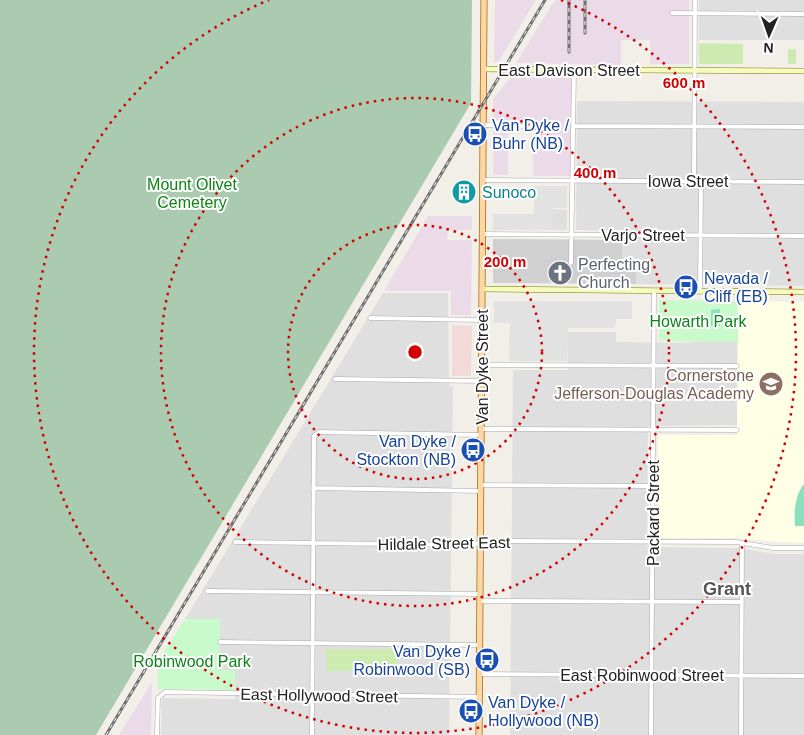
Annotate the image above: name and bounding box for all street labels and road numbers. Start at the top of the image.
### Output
street label: East Davison Street [498,62,640,79]
street label: Iowa Street [648,173,729,190]
street label: Varjo Street [601,227,685,244]
street label: Van Dyke Street [474,309,491,425]
street label: Packard Street [645,460,662,566]
street label: Hildale Street East [378,534,511,553]
street label: East Robinwood Street [560,667,724,684]
street label: East Hollywood Street [240,686,398,705]

